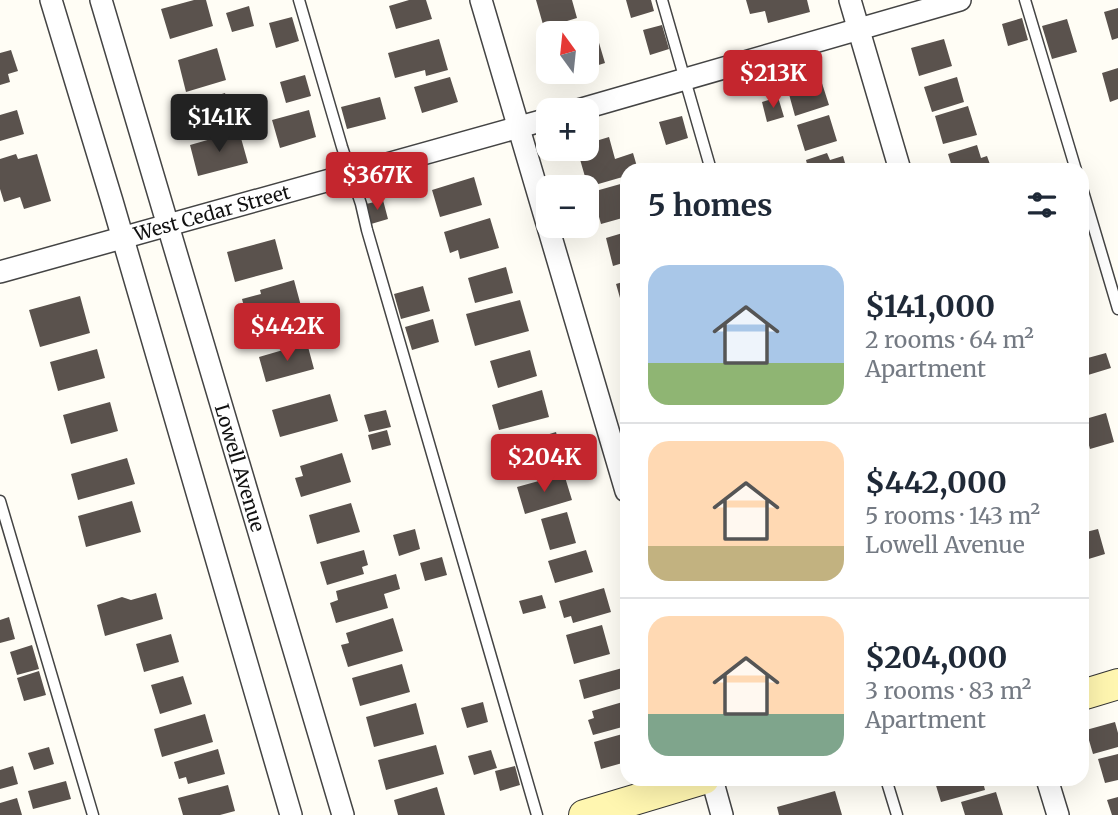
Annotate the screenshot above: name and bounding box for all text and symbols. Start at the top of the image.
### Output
north arrow [536,21,598,84]
map controls [536,21,599,238]
pin: $213K [724,50,822,110]
text: $213K [739,58,807,87]
pin: $141K [170,94,268,154]
button: + [536,98,599,161]
text: $141K [187,102,251,131]
pin: $367K [328,152,426,212]
text: $367K [342,160,412,189]
button: − [536,175,599,238]
street label: West Cedar Street [130,179,293,246]
text: 5 homes [648,186,773,224]
icon: filters [1023,186,1061,224]
text: $141,000 [865,287,995,325]
icon: home [704,293,788,377]
pin: $442K [238,304,336,363]
text: $442K [250,311,324,340]
text: 2 rooms · 64 m² [865,325,1034,354]
text: Apartment [865,354,986,383]
street label: Lowell Avenue [210,401,270,535]
pin: $204K [495,434,593,494]
text: $204K [507,442,581,471]
text: $442,000 [865,463,1007,501]
icon: home [704,469,788,553]
text: 5 rooms · 143 m² [865,501,1040,530]
text: Lowell Avenue [865,530,1025,559]
text: $204,000 [865,638,1007,676]
icon: home [704,644,788,728]
text: 3 rooms · 83 m² [865,676,1031,705]
text: Apartment [865,705,986,734]

